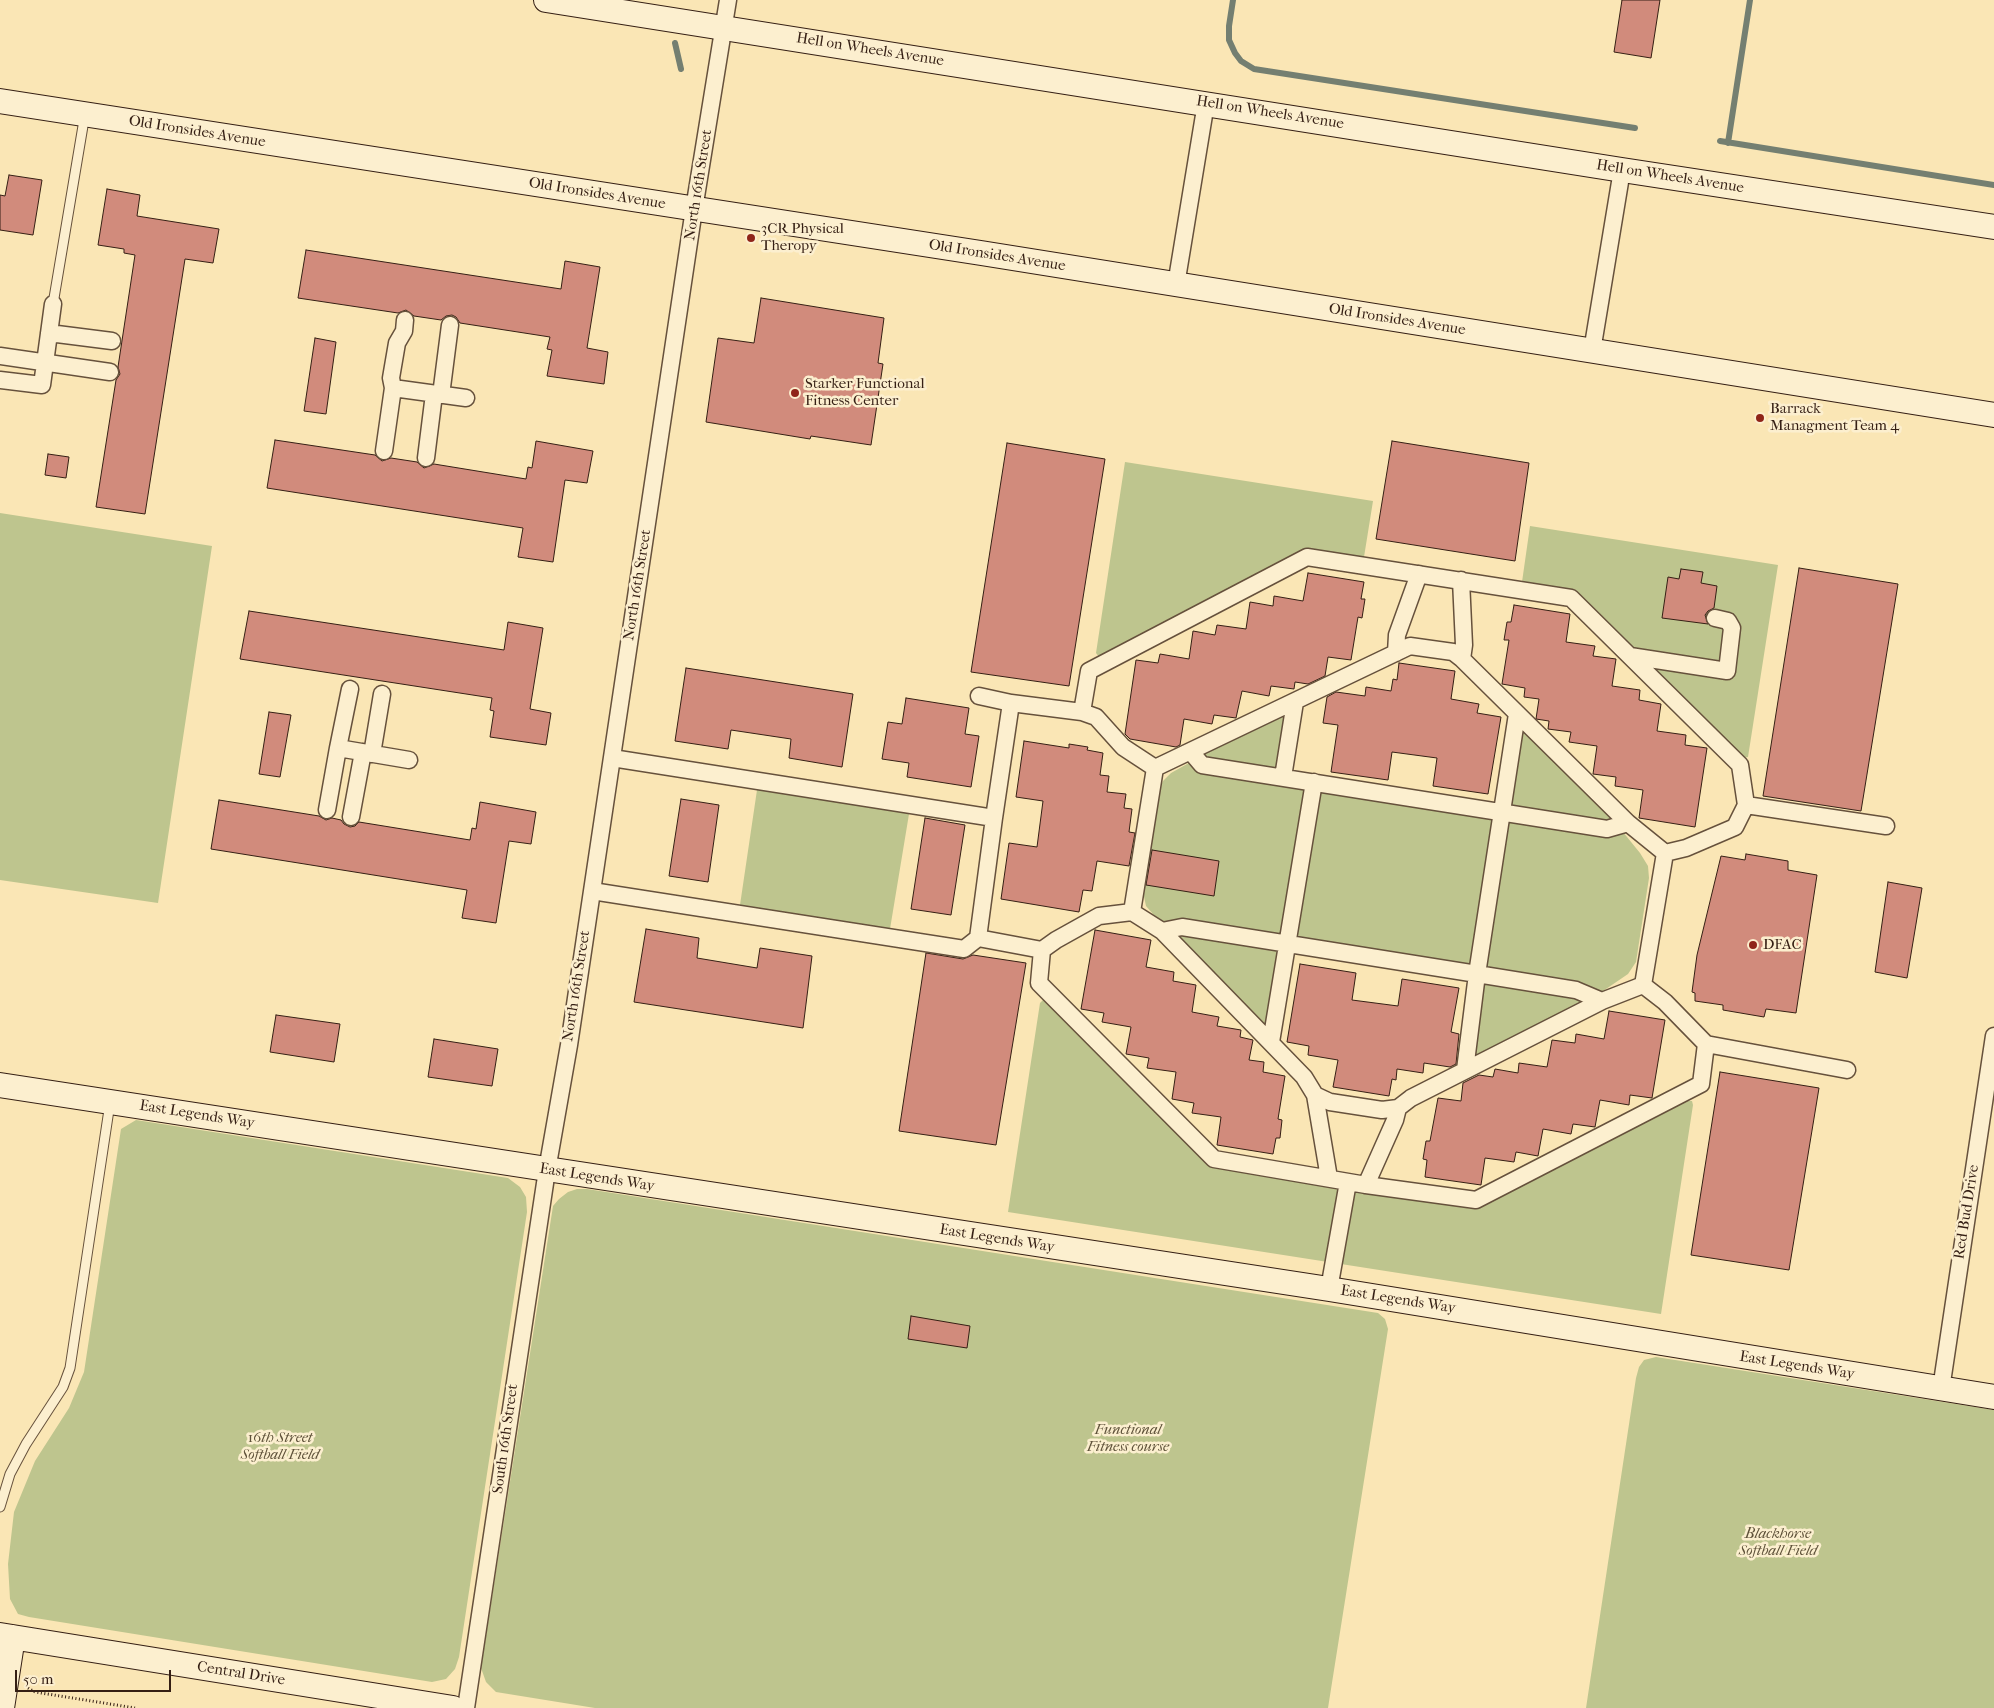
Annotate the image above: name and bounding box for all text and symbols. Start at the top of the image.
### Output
street label: Hell on Wheels Avenue [795,29,945,71]
street label: Hell on Wheels Avenue [1195,92,1345,134]
street label: Old Ironsides Avenue [127,112,267,152]
street label: North 16th Street [681,128,717,242]
street label: Hell on Wheels Avenue [1595,156,1745,198]
street label: Old Ironsides Avenue [527,174,667,214]
place label: 3CR Physical Theropy [761,220,844,255]
marker: 3CR Physical Theropy [745,232,757,244]
street label: Old Ironsides Avenue [927,236,1067,276]
street label: Old Ironsides Avenue [1327,300,1467,340]
place label: Starker Functional Fitness Center [805,375,925,410]
marker: Starker Functional Fitness Center [789,387,801,399]
place label: Barrack Managment Team 4 [1770,400,1899,435]
marker: Barrack Managment Team 4 [1754,412,1766,424]
street label: North 16th Street [620,528,656,642]
street label: North 16th Street [559,929,595,1043]
place label: DFAC [1763,936,1802,954]
marker: DFAC [1747,939,1759,951]
street label: East Legends Way [138,1097,256,1133]
street label: East Legends Way [538,1160,656,1196]
street label: Red Bud Drive [1951,1163,1983,1261]
street label: East Legends Way [938,1221,1056,1257]
street label: East Legends Way [1339,1282,1457,1318]
street label: East Legends Way [1738,1348,1856,1384]
street label: South 16th Street [489,1383,523,1495]
park label: Functional Fitness course [1087,1421,1169,1456]
park label: 16th Street Softball Field [241,1429,319,1464]
park label: Blackhorse Softball Field [1739,1525,1817,1560]
street label: Central Drive [196,1658,286,1690]
scale bar [18,1660,174,1692]
text: 50 m [23,1670,53,1688]

